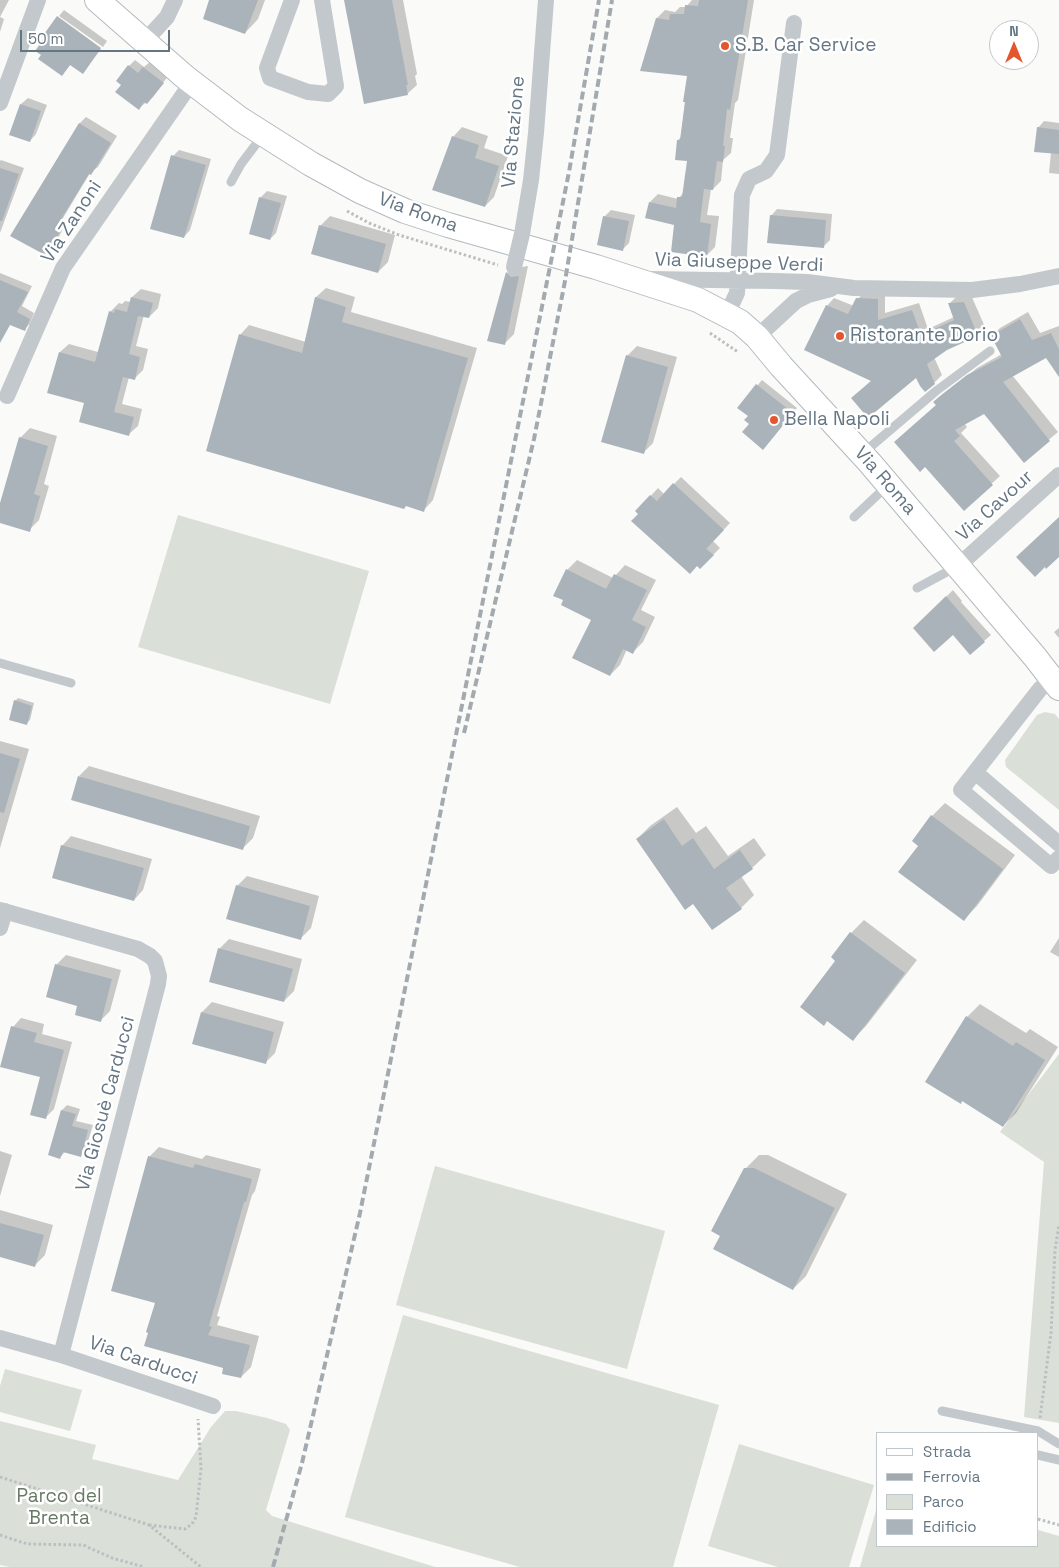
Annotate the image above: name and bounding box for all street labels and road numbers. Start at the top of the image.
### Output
street label: Via Stazione [498,75,530,189]
street label: Via Zanoni [37,176,107,268]
street label: Via Roma [375,188,461,238]
street label: Via Giuseppe Verdi [654,249,824,277]
street label: Via Roma [849,442,921,520]
street label: Via Cavour [952,466,1038,546]
street label: Via Giosuè Carducci [72,1014,140,1194]
street label: Via Carducci [86,1332,200,1390]

